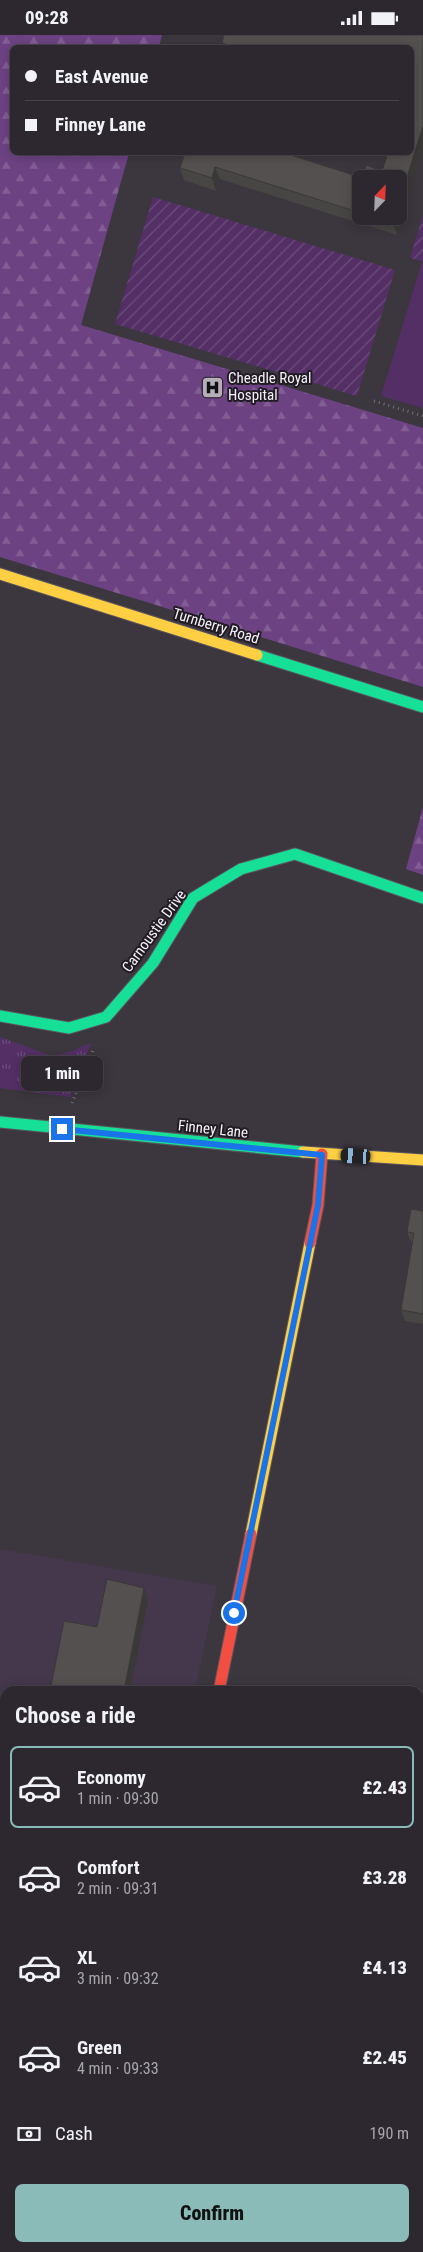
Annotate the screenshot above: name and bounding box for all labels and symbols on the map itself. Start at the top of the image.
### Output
north arrow [352,170,408,225]
place label: Cheadle Royal Hospital [228,369,311,404]
hospital icon: Cheadle Royal Hospital [200,375,224,399]
street label: Turnberry Road [170,604,262,648]
street label: Carnoustie Drive [118,886,190,976]
callout: 1 min [21,1057,103,1091]
street label: Finney Lane [177,1116,249,1142]
route end [51,1118,73,1140]
car [340,1148,371,1164]
route start [223,1602,245,1624]

